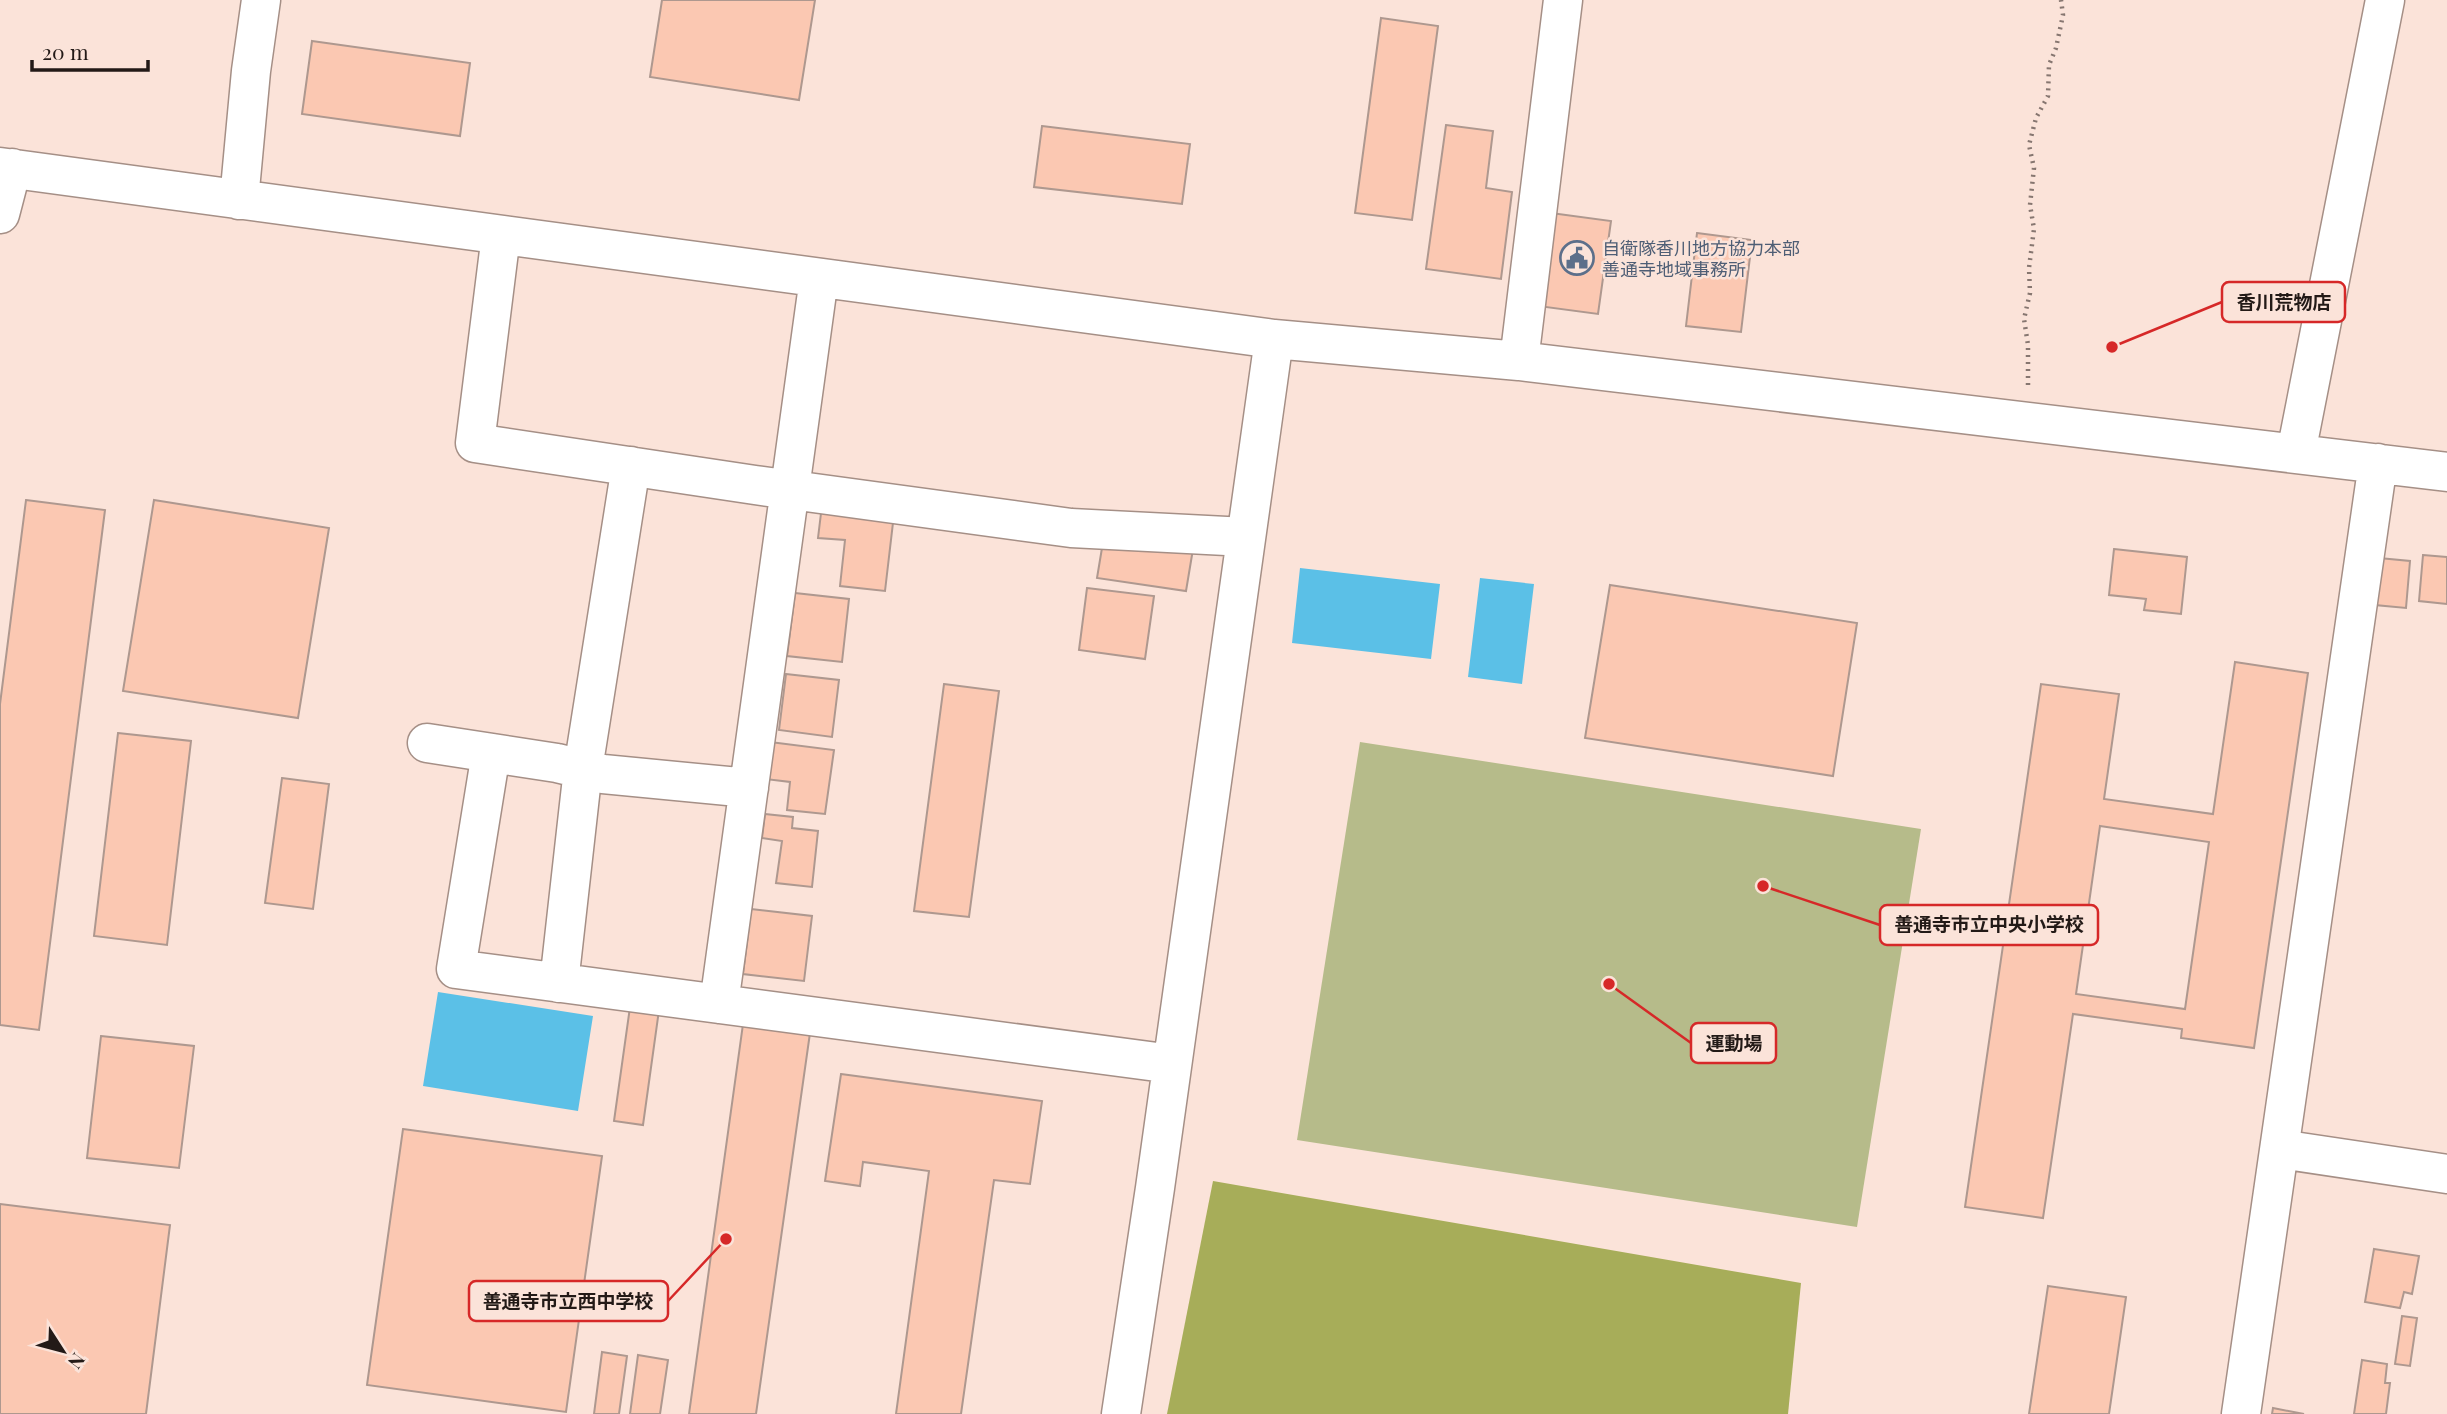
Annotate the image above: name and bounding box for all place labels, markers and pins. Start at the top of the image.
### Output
place label: 自衛隊香川地方協力本部 善通寺地域事務所 [1602,236,1800,281]
public building icon: 自衛隊香川地方協力本部 善通寺地域事務所 [1558,239,1596,277]
callout: 香川荒物店 [2222,282,2345,322]
callout: 善通寺市立中央小学校 [1880,905,2098,945]
callout: 運動場 [1691,1023,1776,1063]
callout: 善通寺市立西中学校 [469,1281,668,1321]

